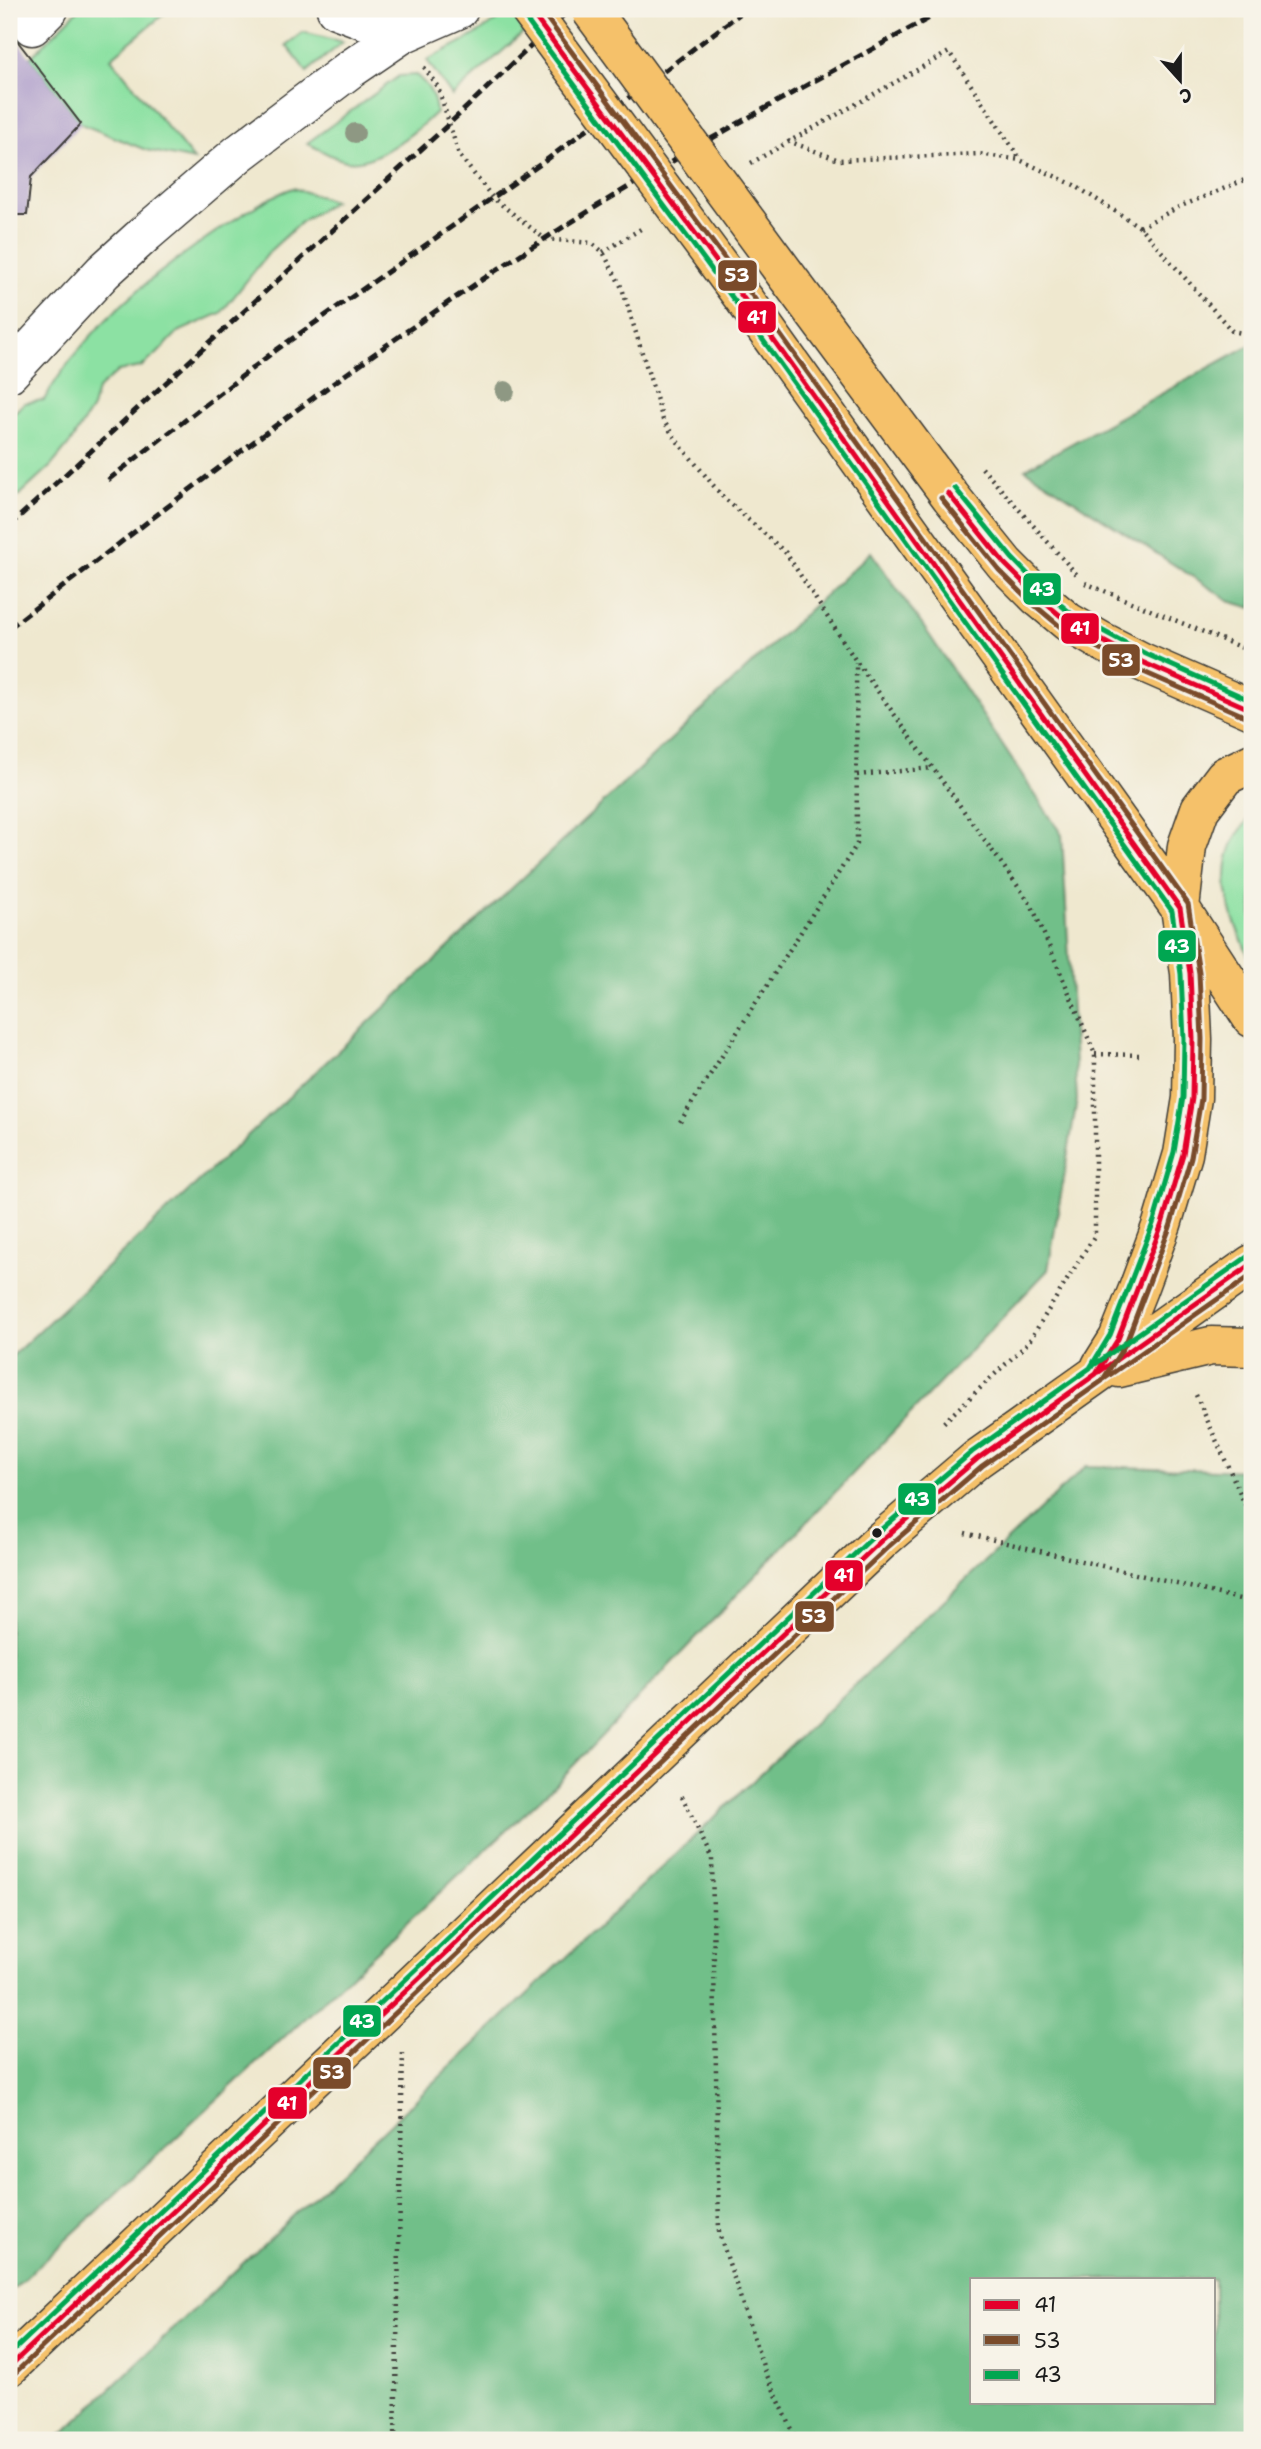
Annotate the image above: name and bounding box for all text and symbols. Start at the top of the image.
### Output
north arrow [1146,46,1216,116]
text: С [1176,82,1196,109]
line badge: 53 [717,259,758,292]
text: 53 [725,263,749,288]
line badge: 41 [737,300,777,334]
text: 41 [747,305,767,330]
line badge: 43 [1022,572,1062,606]
text: 43 [1029,577,1055,602]
line badge: 41 [1060,612,1100,645]
text: 41 [1070,616,1090,641]
line badge: 53 [1101,643,1141,677]
text: 53 [1109,648,1133,673]
line badge: 43 [1157,929,1197,963]
text: 43 [1164,934,1190,959]
line badge: 43 [897,1482,937,1516]
text: 43 [904,1487,930,1512]
unlabelled marker [870,1526,884,1540]
line badge: 41 [824,1559,864,1592]
text: 41 [834,1563,854,1588]
line badge: 53 [794,1600,835,1633]
text: 53 [802,1604,826,1629]
line badge: 43 [342,2004,382,2038]
text: 43 [349,2009,375,2034]
line badge: 53 [312,2056,352,2090]
text: 53 [320,2060,344,2085]
line badge: 41 [267,2086,308,2120]
text: 41 [277,2091,297,2116]
legend [970,2278,1216,2404]
text: 41 [1034,2291,1056,2319]
text: 53 [1034,2327,1061,2355]
text: 43 [1034,2361,1062,2389]

